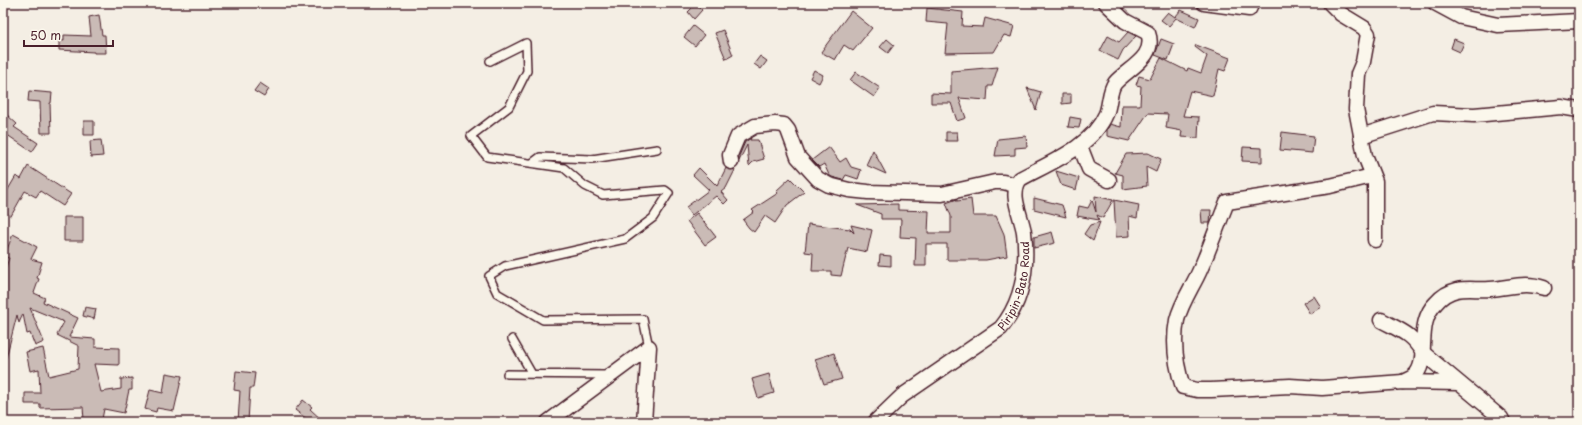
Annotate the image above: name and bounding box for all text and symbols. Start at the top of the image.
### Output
scale bar [24,22,113,48]
text: 50 m [30,26,61,44]
street label: Piripin-Bato Road [993,241,1033,334]

